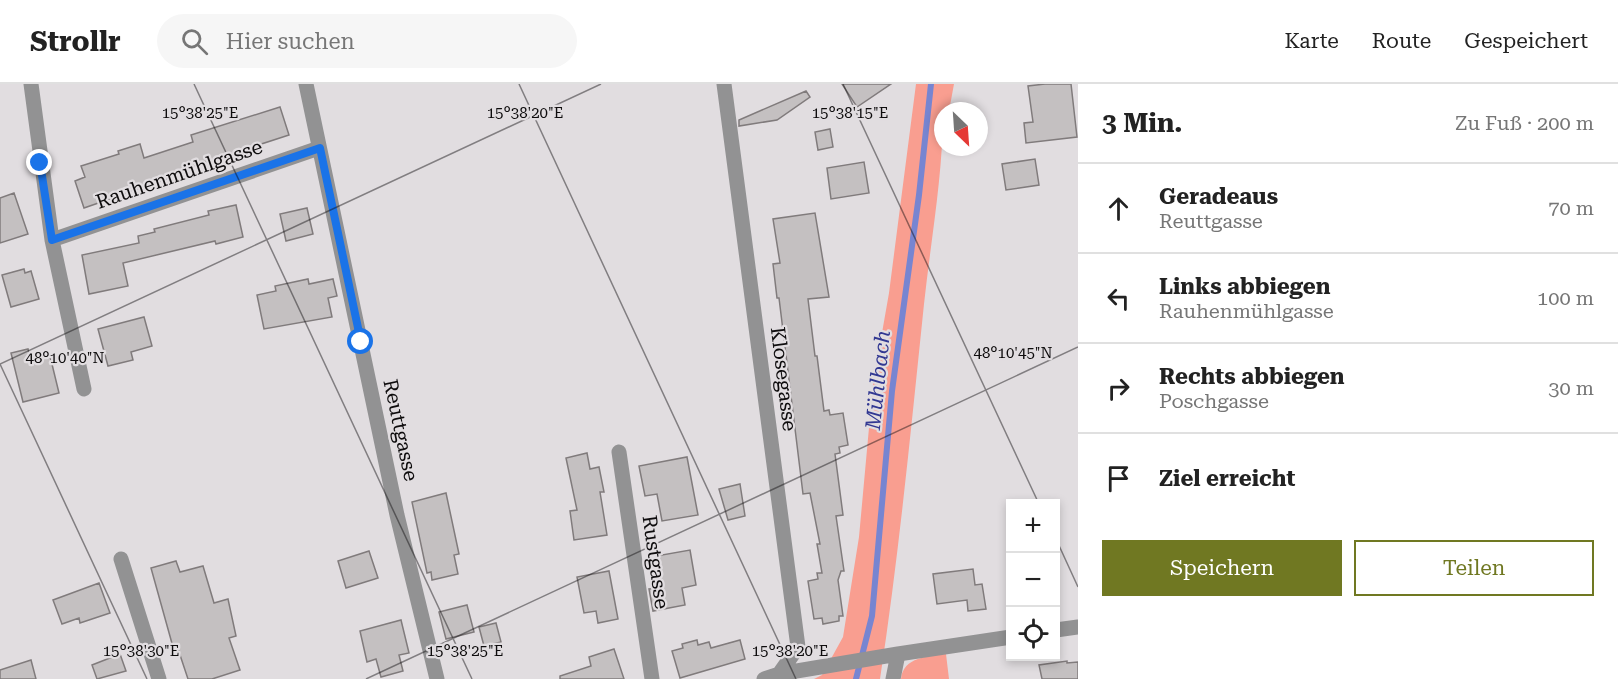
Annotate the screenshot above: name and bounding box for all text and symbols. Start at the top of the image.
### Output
search box [157,14,577,68]
text: Strollr [30,25,121,58]
icon: search [178,25,211,58]
text: Hier suchen [226,29,355,54]
text: Karte [1284,29,1339,53]
text: Route [1372,29,1431,53]
text: Gespeichert [1464,29,1588,53]
north arrow [934,102,988,156]
text: 15°38'25"E [162,104,238,122]
text: 15°38'20"E [487,104,563,122]
text: 15°38'15"E [812,104,888,122]
text: 3 Min. [1102,108,1183,138]
text: Zu Fuß · 200 m [1455,111,1594,135]
street label: Rauhenmühlgasse [92,134,266,214]
route end [26,149,52,175]
text: Geradeaus [1159,184,1278,209]
icon: ahead [1102,192,1135,225]
text: 70 m [1548,196,1594,220]
text: Reuttgasse [1159,209,1263,233]
text: Links abbiegen [1159,274,1330,299]
icon: left [1102,282,1135,315]
text: 100 m [1537,286,1594,310]
text: Rauhenmühlgasse [1159,299,1334,323]
street label: Klosegasse [766,325,802,433]
route start [347,328,373,354]
water label: Mühlbach [861,329,895,432]
text: 48°10'45"N [973,344,1053,362]
text: 48°10'40"N [25,349,105,367]
text: Rechts abbiegen [1159,364,1345,389]
icon: right [1102,372,1135,405]
text: 30 m [1548,376,1594,400]
street label: Reuttgasse [378,377,424,483]
text: Poschgasse [1159,389,1269,413]
icon: arrive [1102,462,1135,495]
text: Ziel erreicht [1159,466,1295,491]
map controls [1006,499,1060,661]
button: + [1006,499,1060,553]
street label: Rustgasse [638,514,674,610]
button: Speichern [1102,540,1342,596]
button: Teilen [1354,540,1594,596]
button: − [1006,553,1060,607]
button: locate [1006,607,1060,661]
text: 15°38'30"E [103,642,179,660]
text: 15°38'25"E [427,642,503,660]
text: 15°38'20"E [752,642,828,660]

